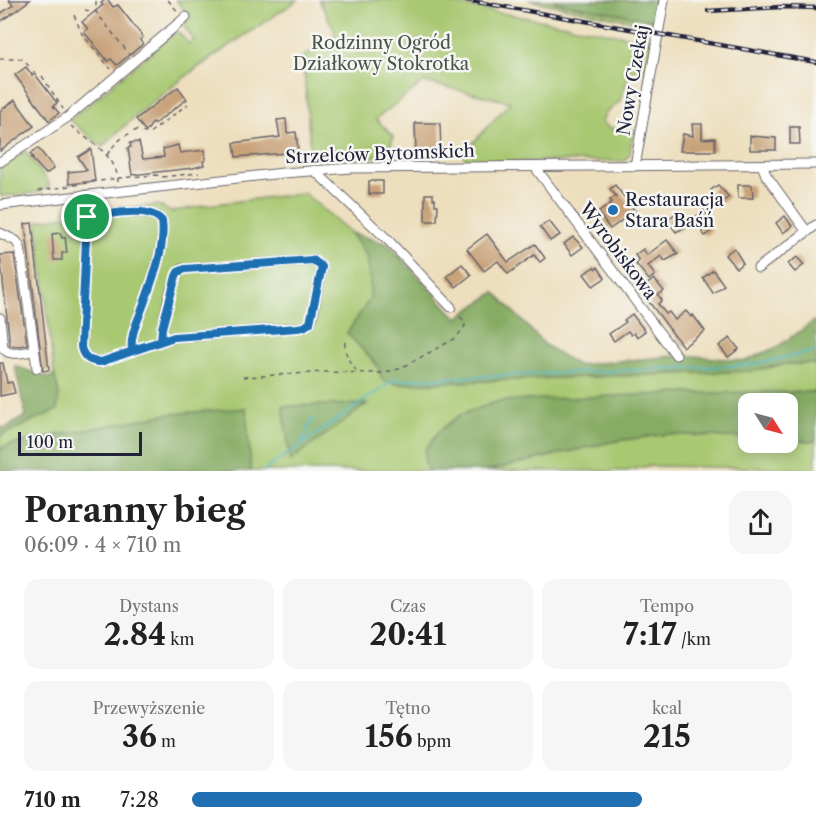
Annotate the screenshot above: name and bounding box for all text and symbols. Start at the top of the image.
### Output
street label: Nowy Czekaj [612,23,654,137]
park label: Rodzinny Ogród Działkowy Stokrotka [293,32,470,75]
street label: Strzelców Bytomskich [285,140,475,168]
place label: Restauracja Stara Baśń [625,189,724,232]
pin [61,191,112,242]
street label: Wyrobiskowa [574,197,662,304]
icon: arrive [70,200,103,233]
marker: Restauracja Stara Baśń [606,203,620,217]
north arrow [738,393,798,453]
map controls [738,393,798,453]
scale bar [18,429,142,456]
text: 100 m [27,432,73,452]
text: Poranny bieg [24,490,246,531]
button: share [729,491,792,554]
text: 06:09 · 4 × 710 m [24,533,181,557]
text: Dystans [119,596,179,616]
text: Czas [390,596,426,616]
text: Tempo [640,596,694,616]
text: 2.84 [104,616,166,653]
text: 20:41 [369,616,447,653]
text: 7:17 [623,616,677,653]
text: km [166,629,194,649]
text: /km [677,629,711,649]
text: Przewyższenie [93,698,205,718]
text: Tętno [386,698,430,718]
text: kcal [652,698,682,718]
text: 36 [122,718,157,755]
text: 156 [365,718,413,755]
text: 215 [643,718,691,755]
text: m [157,731,176,751]
text: bpm [413,731,451,751]
text: 710 m [24,788,81,812]
text: 7:28 [120,788,159,812]

